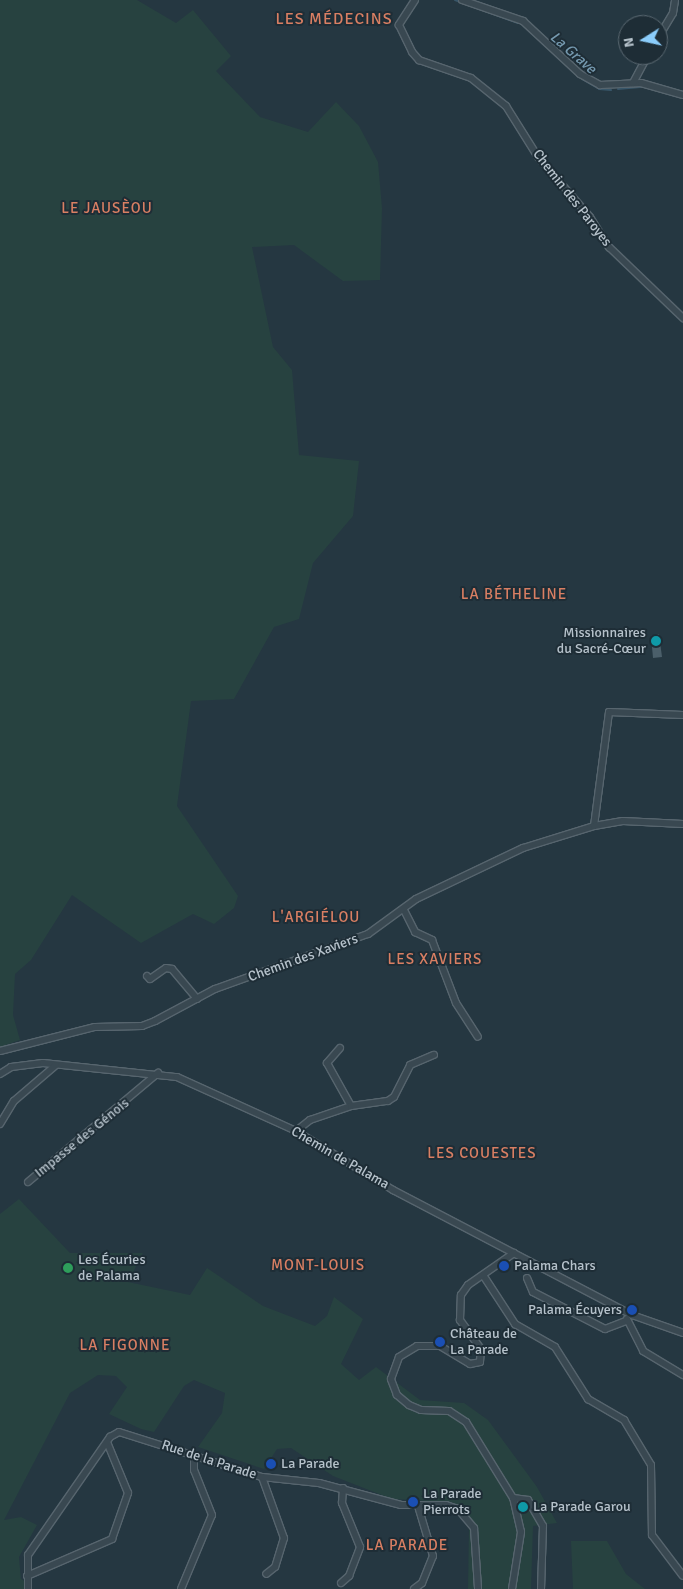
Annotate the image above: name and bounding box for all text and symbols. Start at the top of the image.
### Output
district label: LES MÉDECINS [274,9,394,29]
north arrow [618,15,668,65]
water label: La Grave [546,28,600,78]
text: N [620,36,638,49]
street label: Chemin des Paroyes [529,146,615,250]
district label: LE JAUSÈOU [60,200,154,218]
district label: LA BÉTHELINE [459,586,569,604]
place label: Missionnaires du Sacré-Cœur [557,625,646,658]
marker: Missionnaires du Sacré-Cœur [650,635,662,647]
district label: L'ARGIÉLOU [270,909,362,927]
street label: Chemin des Xaviers [246,930,360,986]
district label: LES XAVIERS [386,951,484,969]
street label: Impasse des Génois [31,1095,133,1181]
street label: Chemin de Palama [288,1123,392,1193]
district label: LES COUESTES [426,1145,538,1163]
place label: Les Écuries de Palama [78,1252,146,1284]
district label: MONT-LOUIS [270,1257,366,1275]
place label: Palama Chars [514,1258,596,1274]
marker: Palama Chars [498,1260,510,1272]
marker: Les Écuries de Palama [62,1262,74,1274]
place label: Palama Écuyers [528,1302,622,1318]
marker: Palama Écuyers [626,1304,638,1316]
place label: Château de La Parade [450,1326,517,1358]
marker: Château de La Parade [434,1336,446,1348]
district label: LA FIGONNE [78,1337,172,1355]
street label: Rue de la Parade [159,1437,259,1483]
place label: La Parade [281,1456,340,1472]
marker: La Parade [265,1458,277,1470]
place label: La Parade Pierrots [423,1486,482,1518]
marker: La Parade Pierrots [407,1496,419,1508]
place label: La Parade Garou [533,1499,631,1515]
marker: La Parade Garou [517,1501,529,1513]
district label: LA PARADE [365,1537,449,1555]

